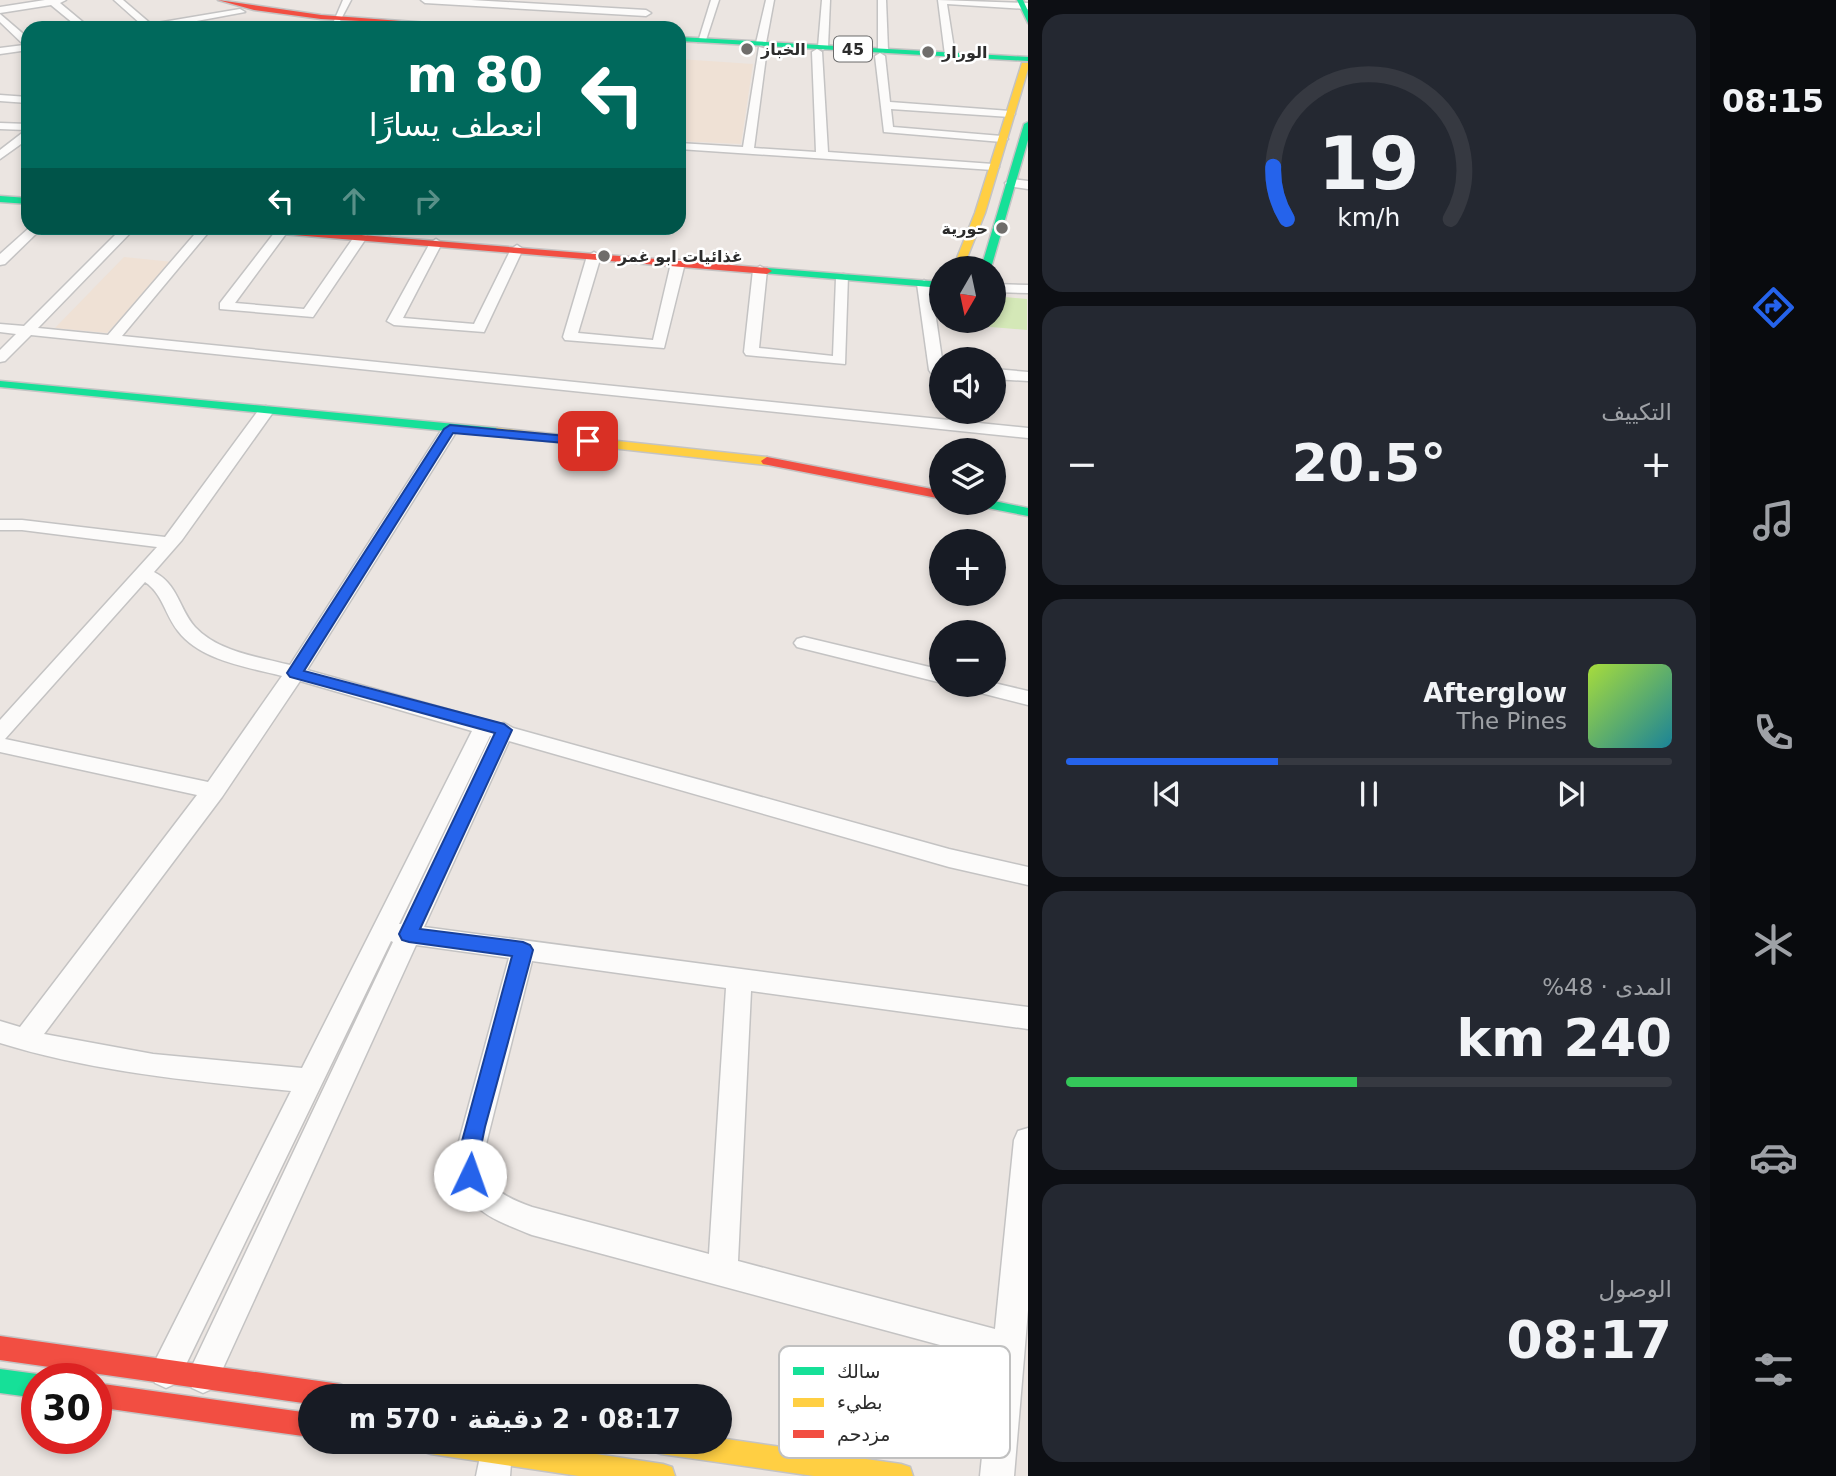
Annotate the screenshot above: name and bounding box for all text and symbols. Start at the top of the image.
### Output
road number: 45 [834,36,872,61]
place label: الخباز [760,40,806,59]
marker: الخباز [739,41,755,57]
place label: الورار [941,43,987,62]
marker: الورار [920,44,936,60]
text: 80 m [407,47,543,104]
icon: left [567,49,658,140]
text: 08:15 [1722,82,1824,120]
text: انعطف يسارًا [369,106,543,144]
text: 19 [1318,122,1420,207]
icon: left [262,182,300,220]
icon: ahead [335,182,373,220]
icon: right [408,182,446,220]
text: km/h [1337,203,1401,232]
place label: حورية [942,219,988,238]
marker: حورية [994,220,1010,236]
place label: غذائيات ابو غمر [617,247,743,266]
marker: غذائيات ابو غمر [596,248,612,264]
north arrow [929,256,1006,332]
map controls [929,256,1006,697]
icon: directions [1749,283,1798,332]
button: sound [929,347,1006,424]
text: التكييف [1601,399,1672,425]
pin [558,411,618,471]
icon: arrive [569,422,607,460]
text: 20.5° [1292,433,1446,493]
button: layers [929,438,1006,515]
text: − [1066,442,1098,486]
text: + [1640,442,1672,486]
icon: music [1749,496,1798,545]
button: + [929,529,1006,606]
button: − [929,620,1006,697]
text: Afterglow [1423,678,1567,708]
text: The Pines [1456,708,1567,734]
icon: phone [1749,708,1798,757]
icon: previous [1148,775,1186,813]
icon: pause [1350,775,1388,813]
icon: next [1552,775,1590,813]
icon: climate [1749,920,1798,969]
text: المدى · 48% [1542,974,1672,1000]
text: 240 km [1457,1008,1672,1068]
icon: car [1749,1133,1798,1182]
position arrow [433,1138,507,1212]
text: الوصول [1599,1276,1672,1302]
text: 08:17 [1506,1310,1672,1370]
icon: filters [1749,1345,1798,1394]
legend [779,1346,1010,1458]
text: سالك [837,1360,881,1382]
speed limit sign: 30 [21,1363,112,1454]
text: بطيء [837,1391,883,1414]
text: 08:17 · 2 دقيقة · 570 m [349,1404,681,1434]
text: مزدحم [837,1423,891,1446]

